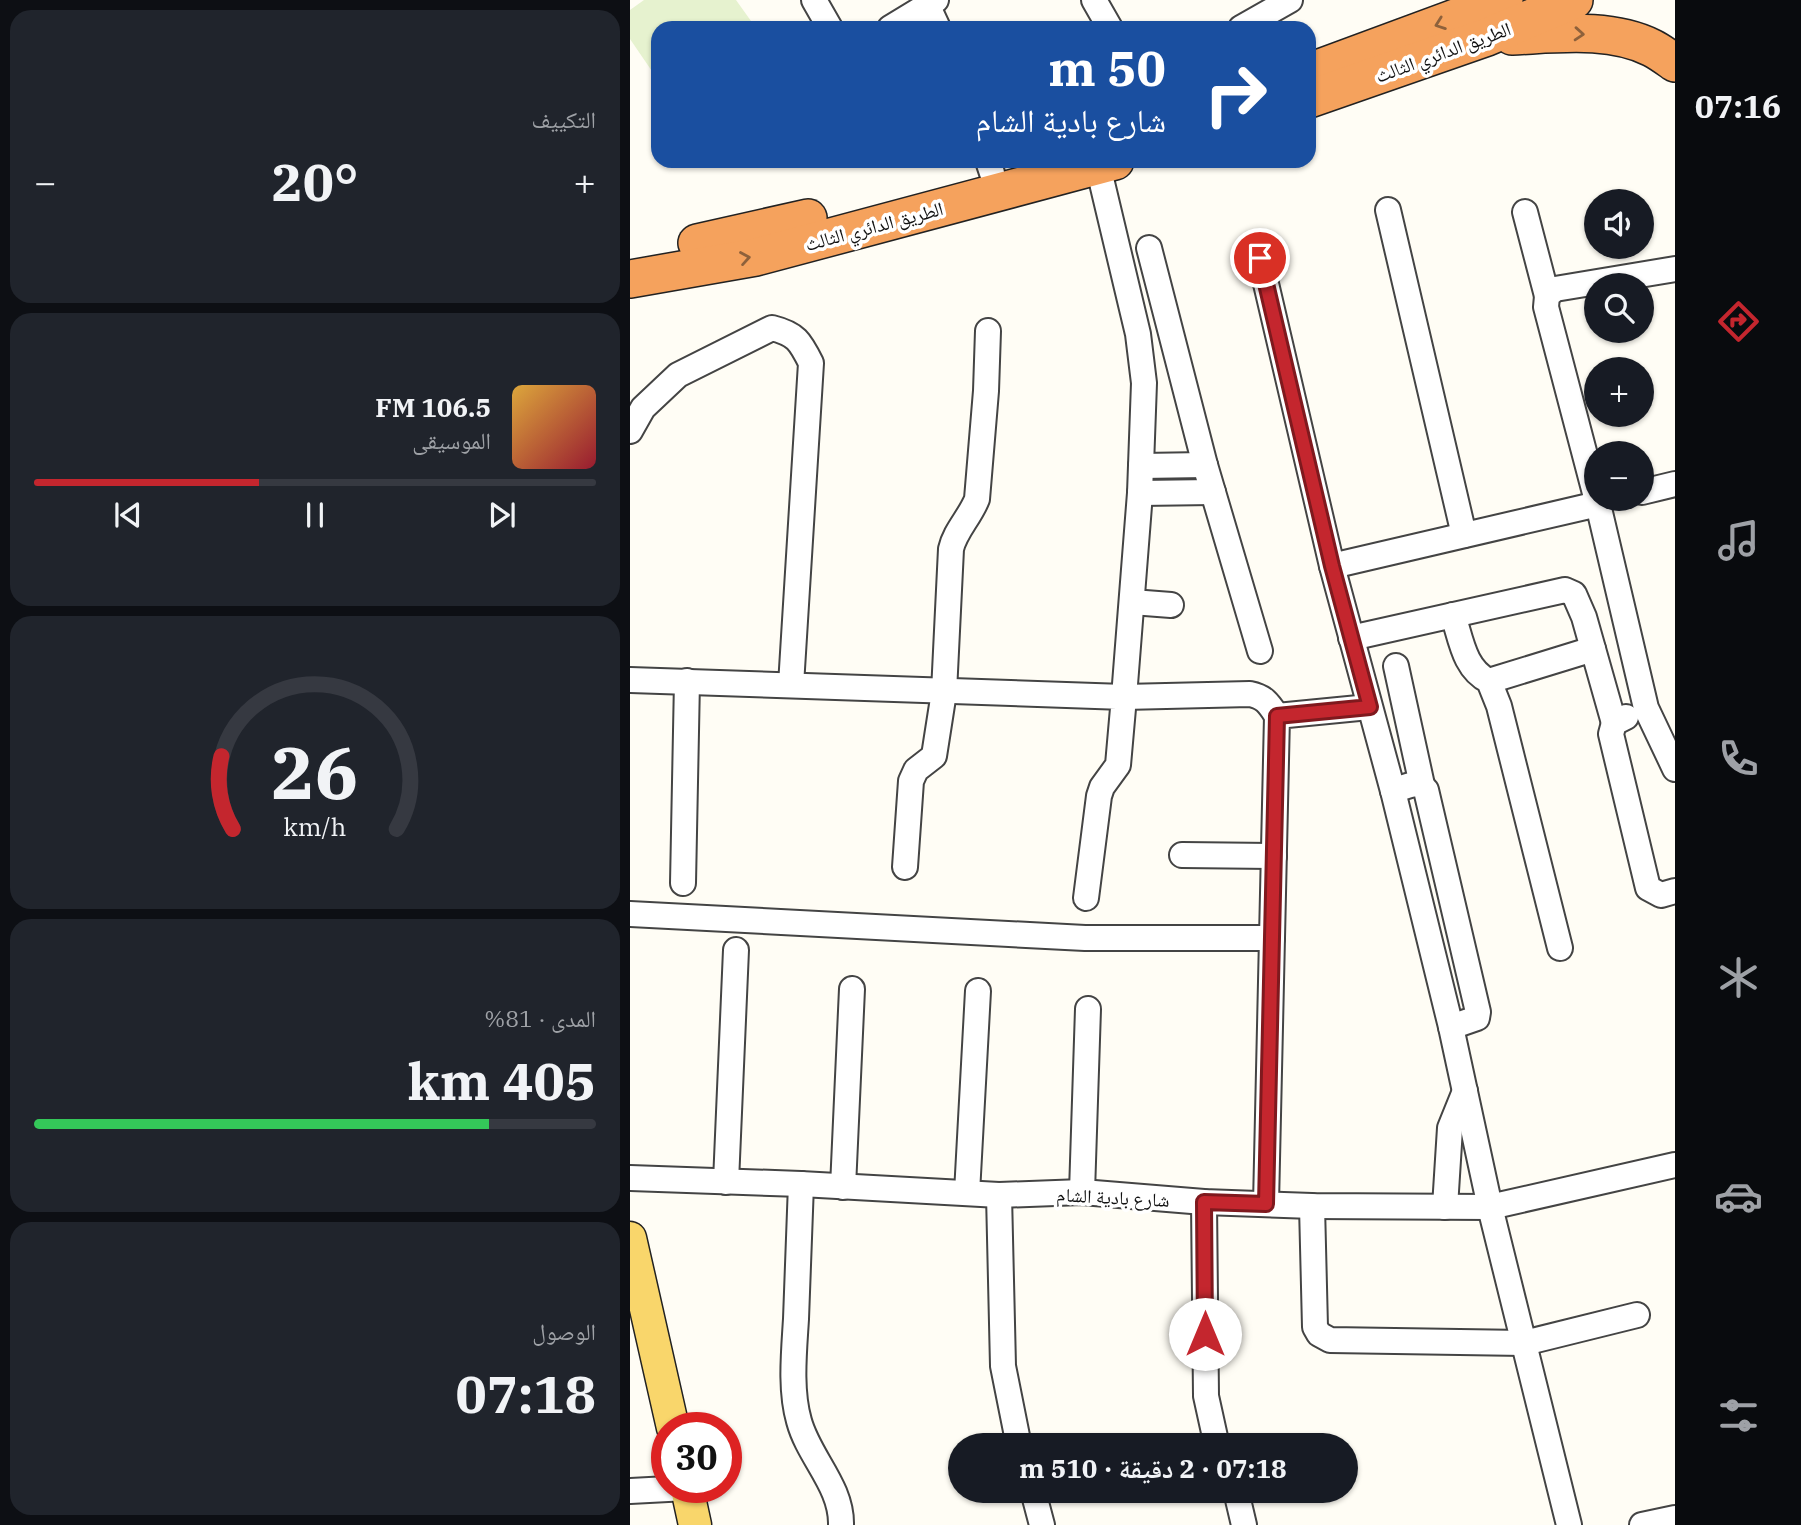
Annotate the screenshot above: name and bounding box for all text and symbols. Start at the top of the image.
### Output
one-way arrow [1435,15,1447,29]
street label: الطريق الدائري الثالث [1372,16,1515,91]
one-way arrow [1574,26,1585,41]
text: 50 m [1048,36,1166,99]
icon: right [1190,49,1281,140]
text: 07:16 [1695,85,1781,127]
text: شارع بادية الشام [975,99,1166,141]
text: التكييف [531,104,596,134]
text: 20° [272,148,358,215]
text: − [34,157,57,206]
text: + [573,157,596,206]
map controls [1584,189,1654,511]
button: sound [1584,189,1654,259]
street label: الطريق الدائري الثالث [802,196,947,260]
pin [1230,228,1290,288]
icon: arrive [1241,239,1279,277]
one-way arrow [739,251,751,266]
button: search [1584,273,1654,343]
icon: directions [1714,297,1763,346]
button: + [1584,357,1654,427]
text: 106.5 FM [375,390,491,424]
text: الموسيقى [412,425,491,455]
button: − [1584,441,1654,511]
icon: previous [109,496,147,534]
icon: pause [296,496,334,534]
icon: next [483,496,521,534]
icon: music [1714,516,1763,565]
text: 26 [271,724,359,819]
icon: phone [1714,734,1763,783]
text: km/h [283,809,347,842]
icon: climate [1714,953,1763,1002]
text: المدى · 81% [484,1003,596,1033]
text: 405 km [407,1047,596,1114]
icon: car [1714,1172,1763,1221]
street label: شارع بادية الشام [1056,1182,1170,1214]
position arrow [1168,1297,1242,1371]
text: الوصول [532,1316,596,1346]
text: 07:18 [455,1360,596,1427]
icon: filters [1714,1391,1763,1440]
speed limit sign: 30 [651,1412,742,1503]
text: 07:18 · 2 دقيقة · 510 m [1019,1451,1287,1485]

